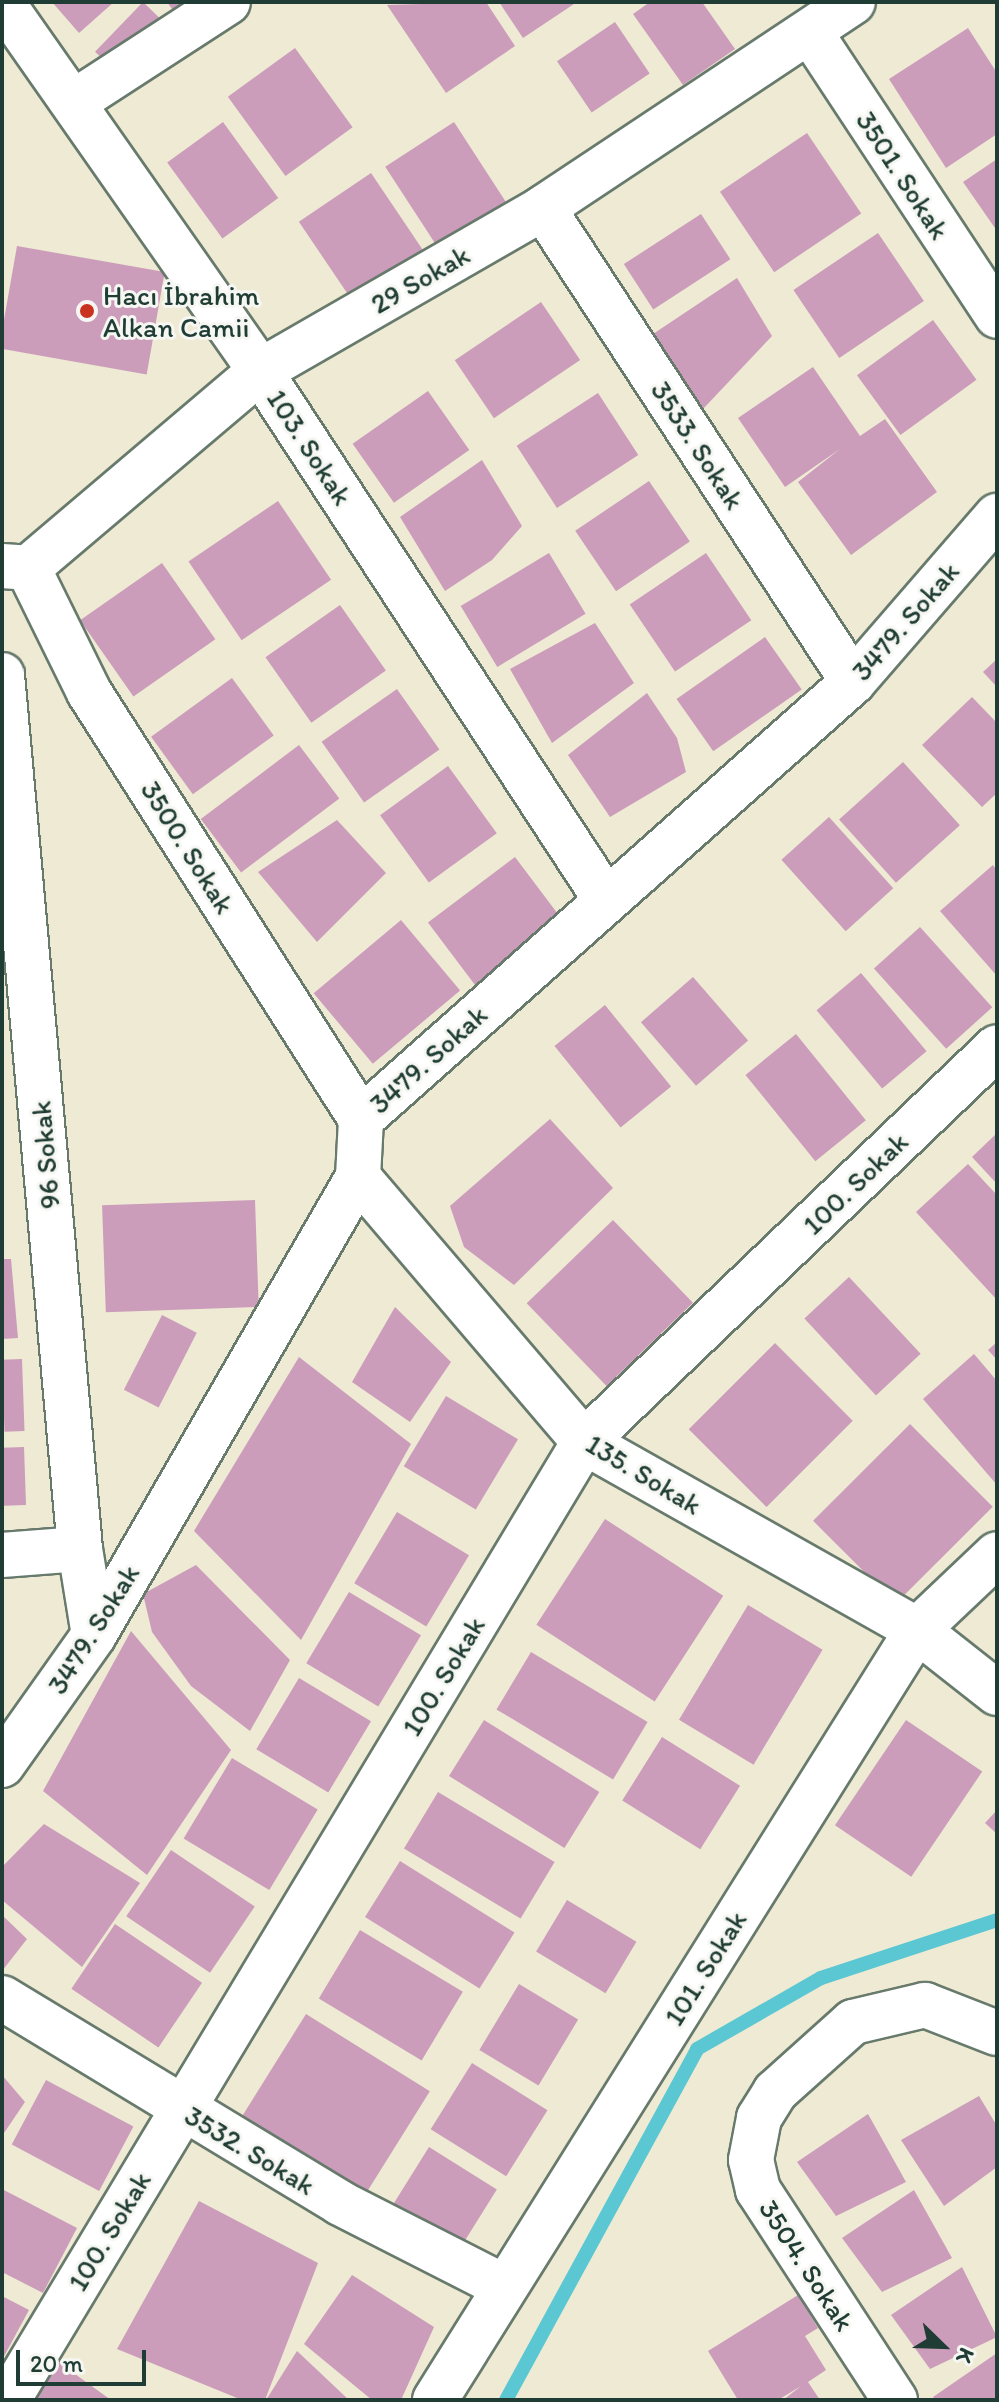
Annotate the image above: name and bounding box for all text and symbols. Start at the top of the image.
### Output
street label: 3501. Sokak [849,105,957,245]
street label: 29 Sokak [365,237,475,321]
place label: Hacı İbrahim Alkan Camii [103,278,259,344]
marker: Hacı İbrahim Alkan Camii [78,302,96,320]
street label: 3533. Sokak [644,375,752,515]
street label: 103. Sokak [260,383,360,511]
street label: 3479. Sokak [844,555,966,687]
street label: 3500. Sokak [134,774,242,920]
street label: 3479. Sokak [362,998,494,1120]
street label: 96 Sokak [24,1100,66,1210]
street label: 100. Sokak [795,1125,915,1241]
street label: 135. Sokak [580,1426,708,1522]
street label: 3479. Sokak [40,1558,146,1700]
street label: 100. Sokak [394,1610,492,1742]
street label: 101. Sokak [657,1904,753,2032]
street label: 3532. Sokak [179,2098,321,2202]
street label: 100. Sokak [60,2165,158,2297]
street label: 3504. Sokak [752,2193,862,2337]
north arrow [903,2306,983,2386]
scale bar [20,2334,150,2384]
text: K [950,2344,981,2367]
text: 20 m [30,2349,83,2378]

